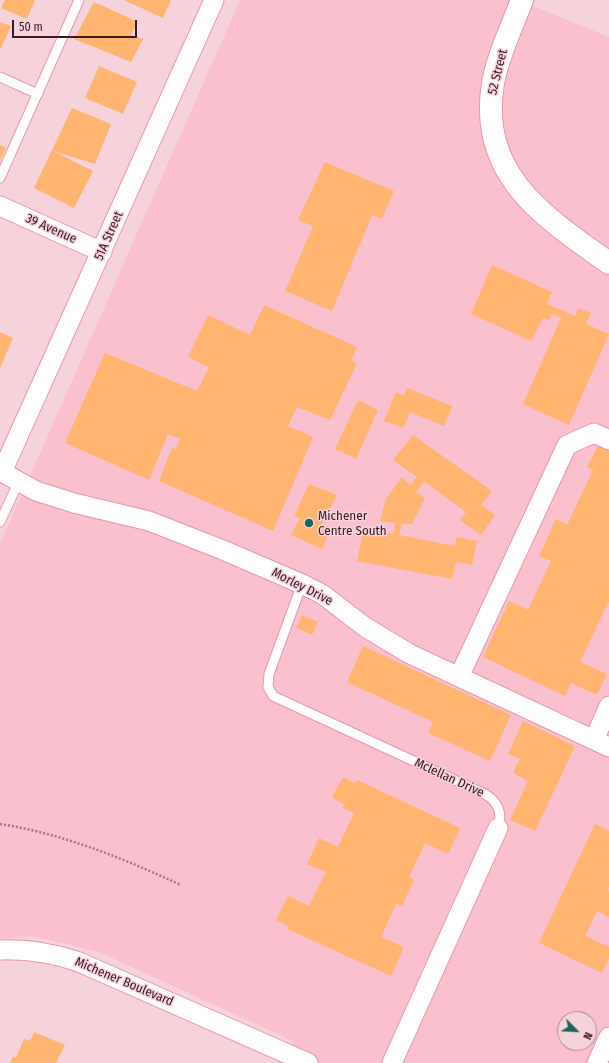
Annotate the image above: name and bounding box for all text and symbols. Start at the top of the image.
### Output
scale bar [14,12,139,38]
text: 50 m [19,20,43,34]
street label: 52 Street [485,48,511,96]
street label: 51A Street [91,209,127,263]
street label: 39 Avenue [23,211,79,247]
place label: Michener Centre South [318,508,387,539]
marker: Michener Centre South [303,517,315,529]
street label: Morley Drive [269,565,335,609]
street label: Mclellan Drive [412,755,486,801]
street label: Michener Boulevard [72,954,176,1010]
north arrow [557,1011,597,1051]
text: N [580,1030,595,1041]

